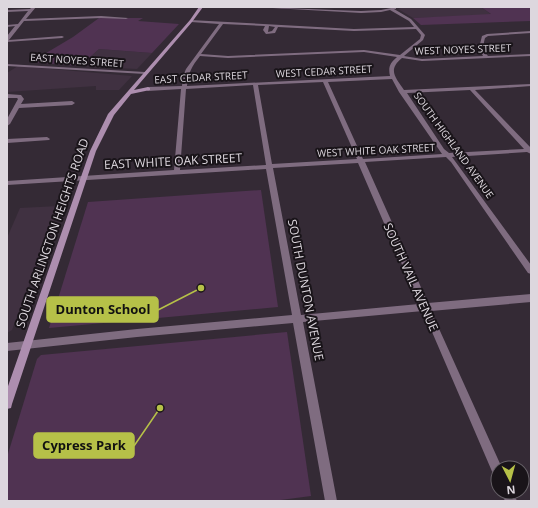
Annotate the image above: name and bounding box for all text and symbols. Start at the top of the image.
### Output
street label: WEST NOYES STREET [414,40,512,58]
street label: EAST NOYES STREET [30,50,125,70]
street label: WEST CEDAR STREET [276,61,373,81]
street label: EAST CEDAR STREET [154,68,249,86]
street label: SOUTH HIGHLAND AVENUE [411,89,497,201]
street label: SOUTH ARLINGTON HEIGHTS ROAD [11,136,93,330]
street label: WEST WHITE OAK STREET [317,140,436,160]
street label: EAST WHITE OAK STREET [104,149,243,173]
street label: SOUTH DUNTON AVENUE [284,218,328,362]
street label: SOUTH VAIL AVENUE [380,220,442,334]
callout: Dunton School [47,297,158,322]
text: Dunton School [56,300,150,318]
callout: Cypress Park [34,433,134,458]
text: Cypress Park [42,436,127,454]
north arrow [490,460,530,500]
text: N [506,483,516,498]

